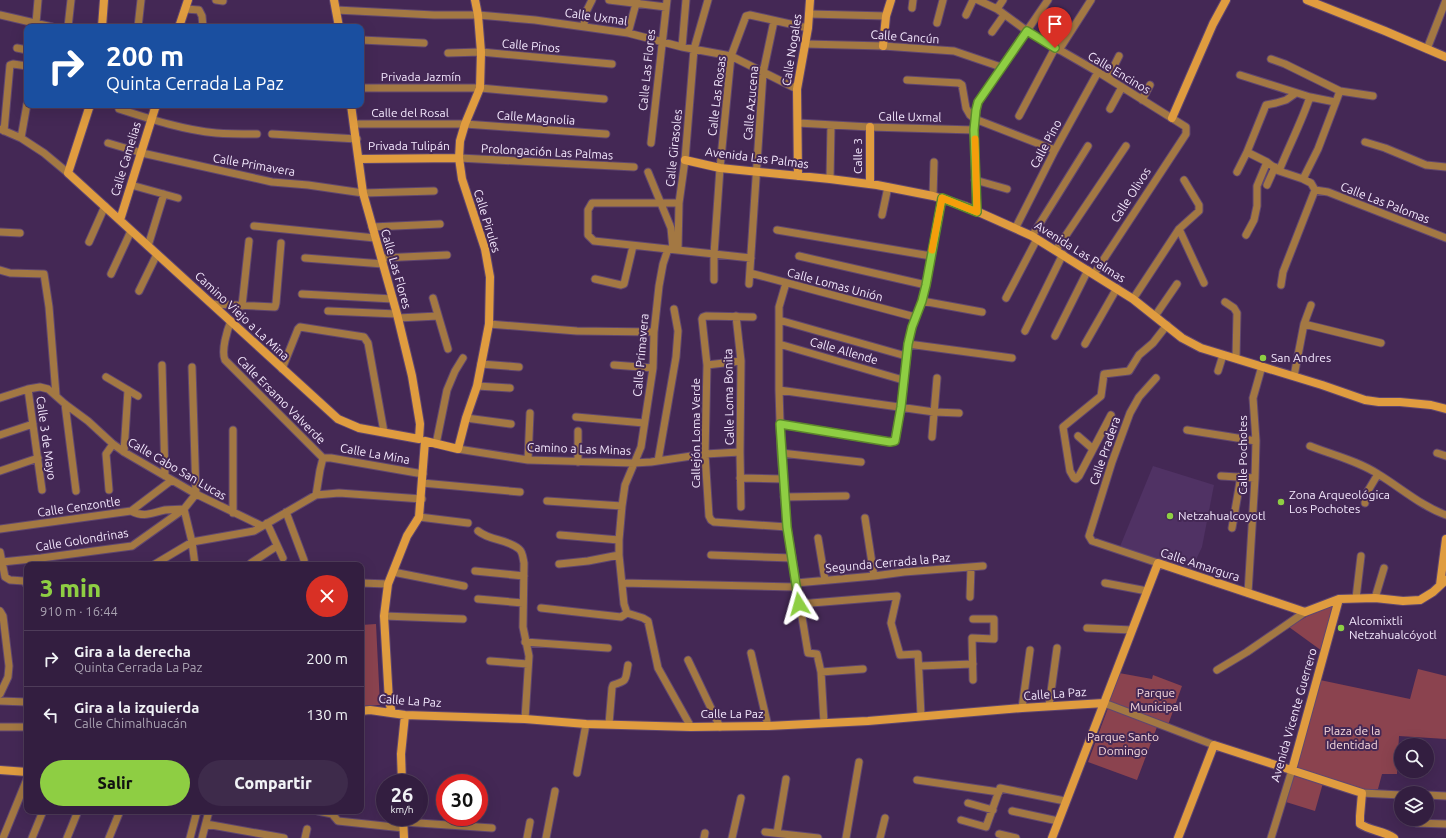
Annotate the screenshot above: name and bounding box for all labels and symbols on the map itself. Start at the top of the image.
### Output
street label: Calle Uxmal [564,6,628,27]
pin [1038,7.0,1072,48]
street label: Calle Nogales [779,13,804,87]
street label: Calle Las Flores [636,28,657,112]
street label: Calle Cancún [870,28,940,45]
street label: Calle Pinos [501,36,561,55]
street label: Calle Encinos [1086,49,1153,96]
street label: Calle Las Rosas [705,55,728,137]
street label: Calle Azucena [741,65,760,141]
street label: Privada Jazmín [381,70,461,83]
street label: Calle del Rosal [371,106,449,119]
street label: Calle Magnolia [496,108,576,127]
street label: Calle Girasoles [663,108,684,187]
street label: Calle Uxmal [878,109,942,124]
street label: Calle Pino [1027,117,1064,170]
street label: Calle Camelias [108,120,143,198]
street label: Calle 3 [851,138,864,174]
street label: Privada Tulipán [368,139,450,152]
street label: Prolongación Las Palmas [481,142,613,161]
street label: Avenida Las Palmas [705,145,810,170]
street label: Calle Primavera [212,151,296,178]
street label: Calle Olivos [1108,165,1153,225]
street label: Calle Las Palomas [1339,180,1432,226]
street label: Calle Pirules [472,188,503,254]
street label: Avenida Las Palmas [1033,218,1128,285]
street label: Calle Las Flores [379,228,414,310]
street label: Calle Lomas Unión [786,265,884,304]
street label: Camino Viejo a La Mina [193,269,292,363]
street label: Calle Primavera [630,313,651,397]
street label: Calle Allende [809,335,880,366]
street label: Calle Loma Bonita [721,348,736,446]
place label: San Andres [1271,351,1331,364]
street label: Calle Ersamo Valverde [235,353,328,446]
marker: San Andres [1258,353,1268,363]
street label: Callejón Loma Verde [689,378,702,488]
street label: Calle 3 de Mayo [34,395,59,481]
street label: Calle Pradera [1087,415,1122,487]
street label: Calle Pochotes [1236,415,1249,495]
street label: Calle Cabo San Lucas [126,435,229,502]
street label: Camino a Las Minas [527,440,631,457]
street label: Calle La Mina [339,441,411,466]
place label: Zona Arqueológica Los Pochotes [1289,488,1390,515]
street label: Calle Cenzontle [37,494,121,519]
marker: Zona Arqueológica Los Pochotes [1276,497,1286,507]
place label: Netzahualcoyotl [1178,509,1266,522]
marker: Netzahualcoyotl [1165,511,1175,521]
street label: Calle Golondrinas [35,526,129,553]
street label: Calle Amargura [1159,546,1241,583]
street label: Segunda Cerrada la Paz [825,551,951,574]
position arrow [778,583,820,625]
place label: Alcomixtli Netzahualcóyotl [1349,614,1437,641]
marker: Alcomixtli Netzahualcóyotl [1336,623,1346,633]
street label: Avenida Vicente Guerrero [1268,646,1319,783]
street label: Calle La Paz [1023,685,1087,702]
park label: Parque Municipal [1130,686,1182,713]
street label: Calle La Paz [378,692,442,709]
street label: Calle La Paz [701,707,764,720]
park label: Plaza de la Identidad [1324,724,1380,751]
park label: Parque Santo Domingo [1087,730,1159,757]
speed limit sign: 30 [436,774,488,826]

